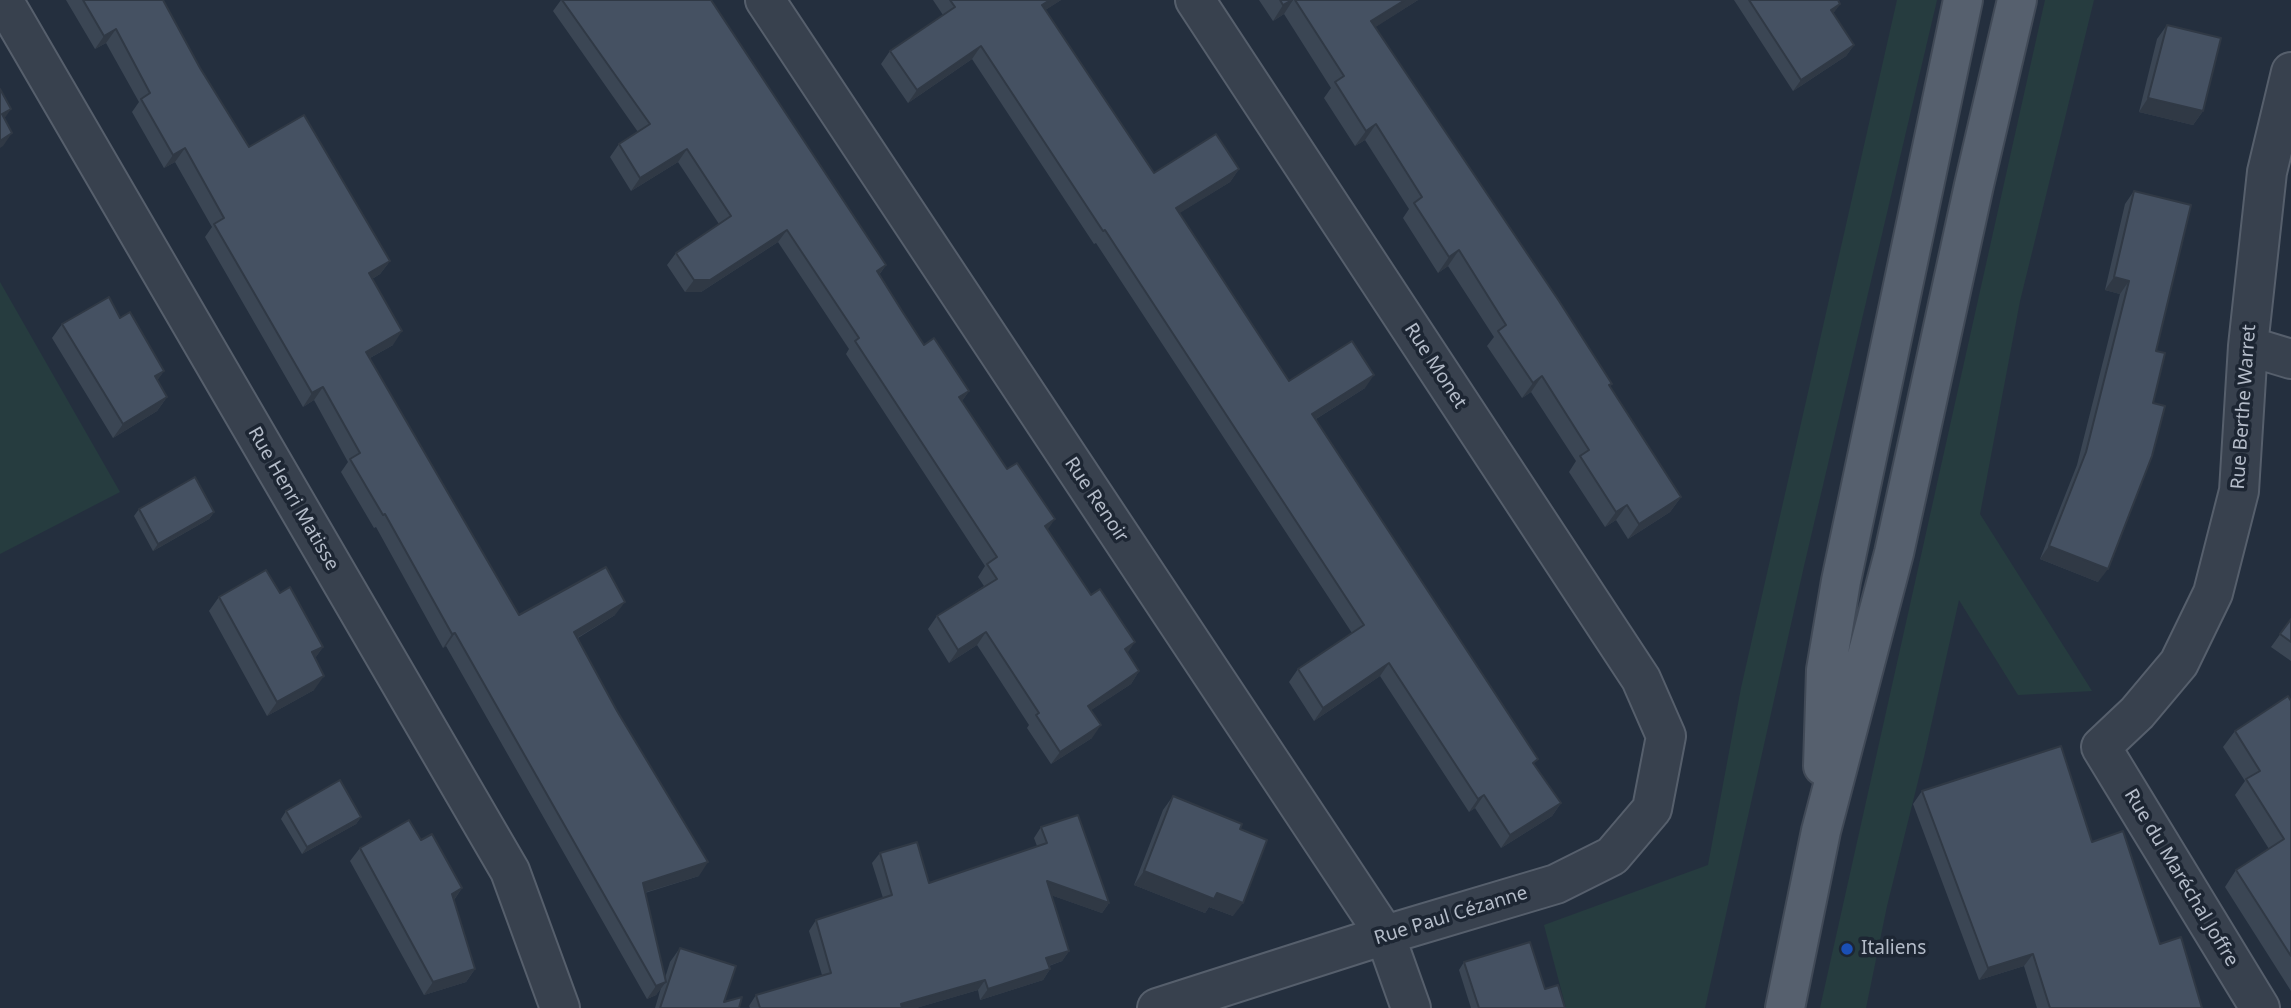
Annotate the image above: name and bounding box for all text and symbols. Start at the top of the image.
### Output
street label: Rue Monet [1399,319,1471,413]
street label: Rue Berthe Warret [2227,324,2261,490]
street label: Rue Henri Matisse [243,423,343,575]
street label: Rue Renoir [1059,453,1133,547]
street label: Rue du Maréchal Joffre [2119,785,2243,971]
street label: Rue Paul Cézanne [1372,882,1530,950]
place label: Italiens [1861,938,1926,960]
marker: Italiens [1839,941,1855,957]

